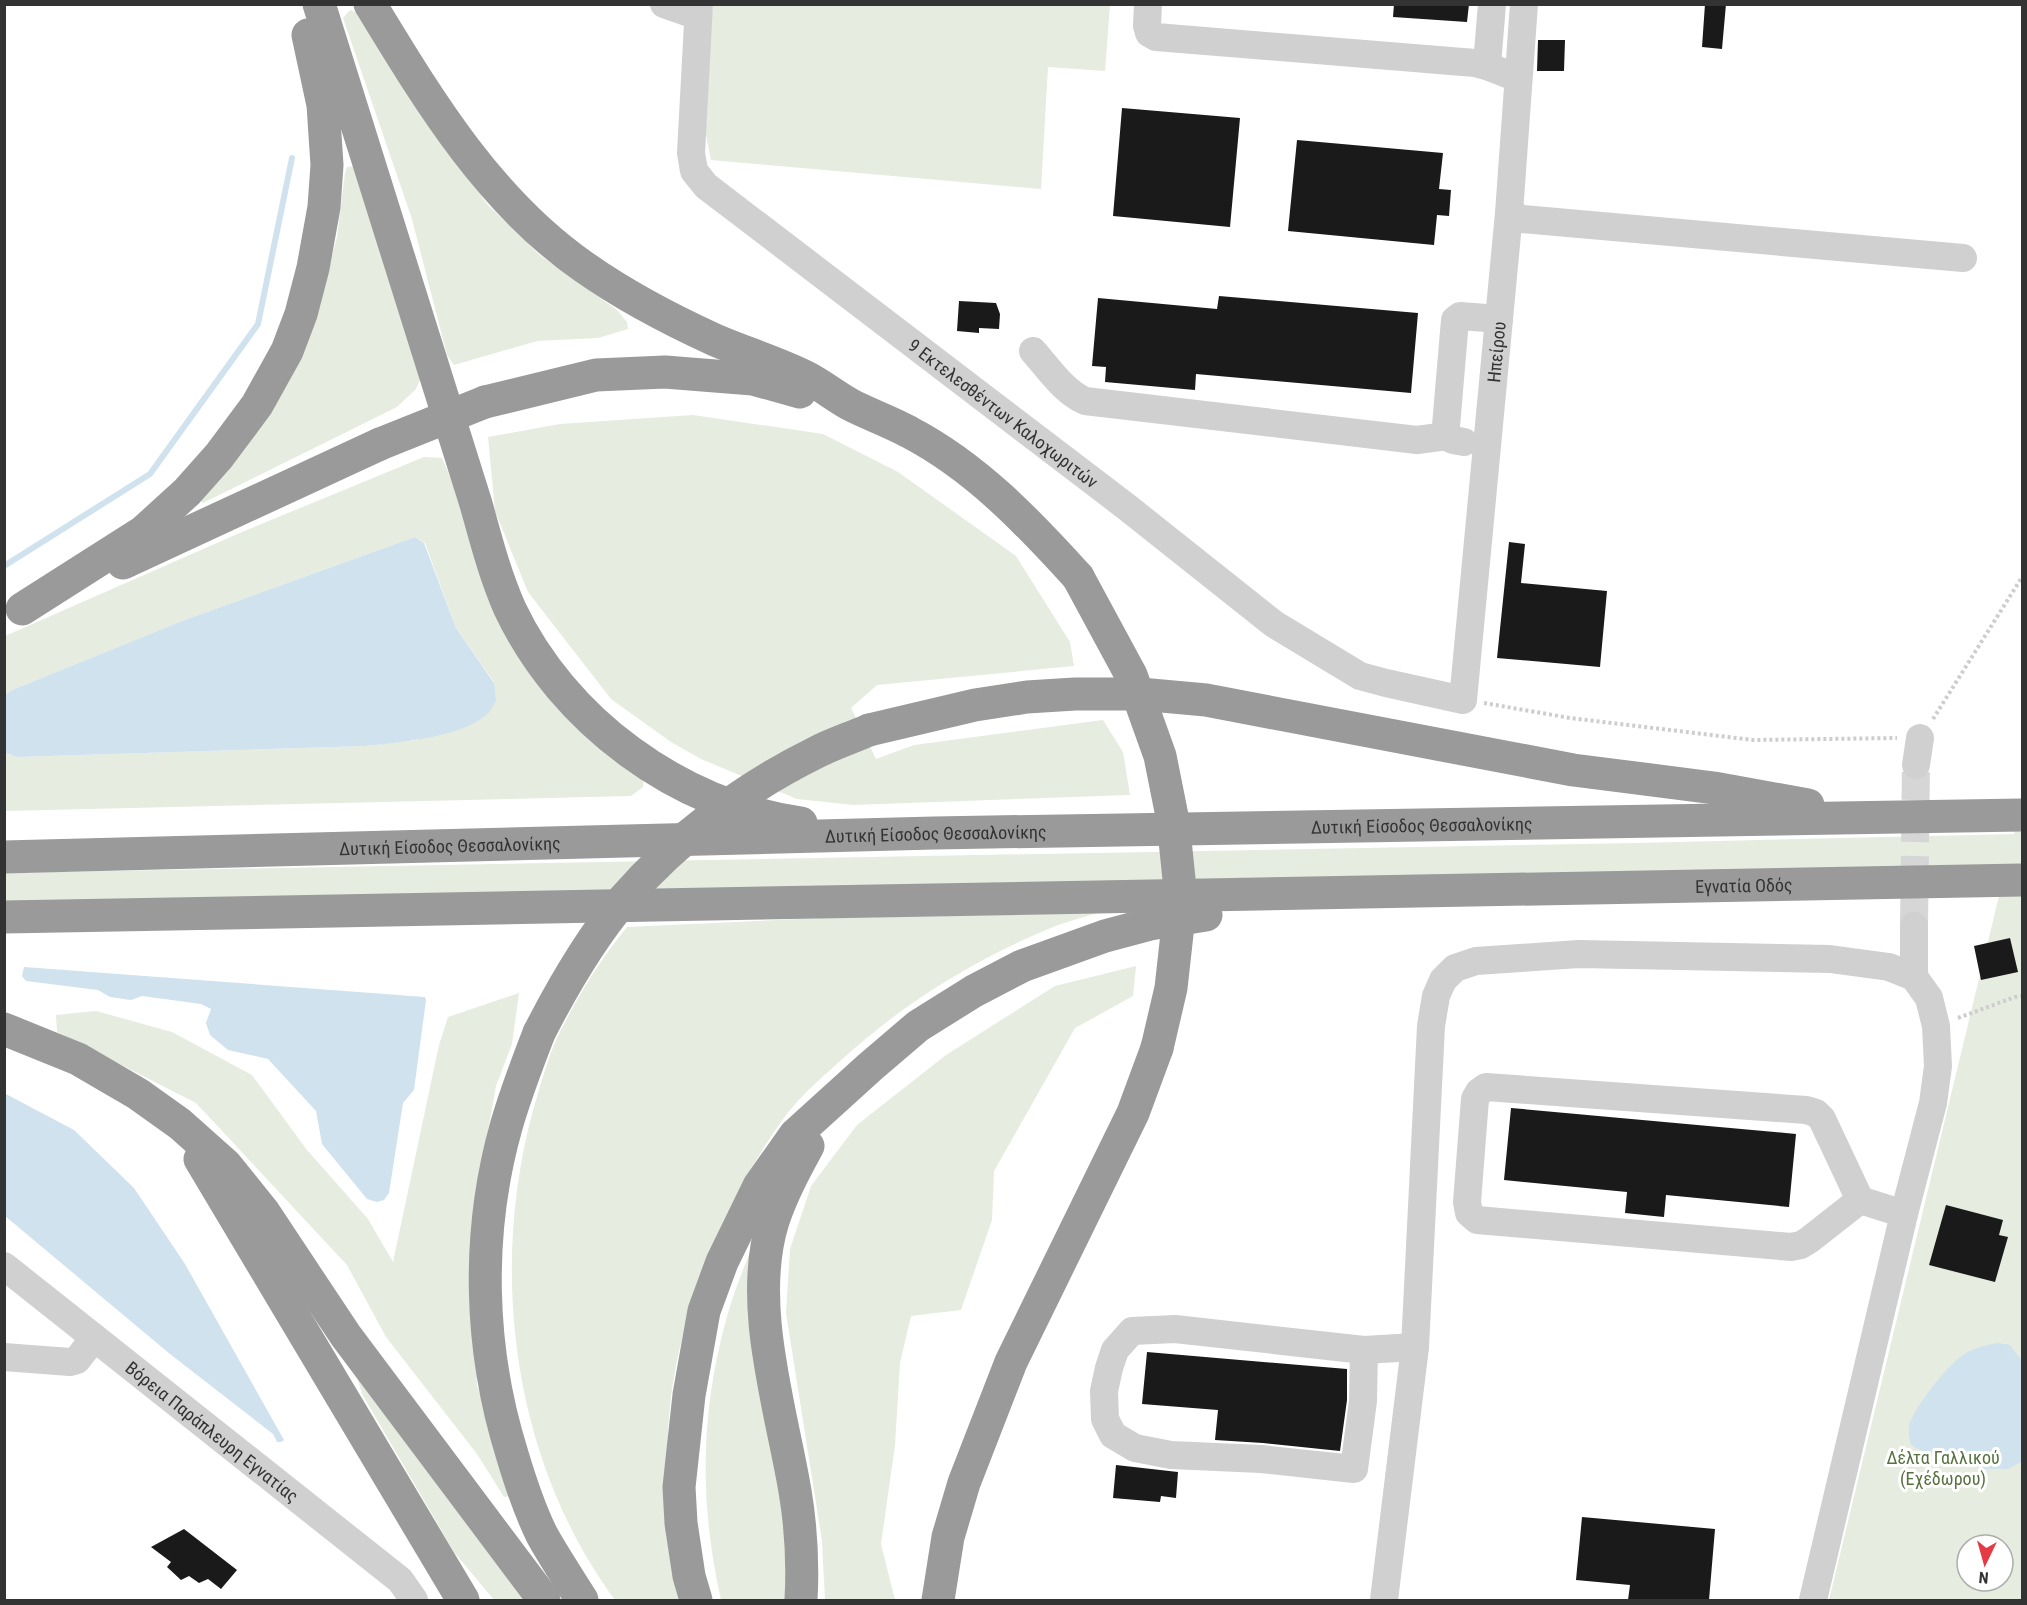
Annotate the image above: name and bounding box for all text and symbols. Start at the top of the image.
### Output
street label: Ηπείρου [1483,320,1509,383]
street label: 9 Εκτελεσθέντων Καλοχωριτών [905,334,1103,492]
street label: Δυτική Είσοδος Θεσσαλονίκης [1311,813,1533,837]
street label: Δυτική Είσοδος Θεσσαλονίκης [825,821,1047,846]
street label: Δυτική Είσοδος Θεσσαλονίκης [339,832,561,859]
street label: Εγνατία Οδός [1695,874,1793,896]
street label: Βόρεια Παράπλευρη Εγνατίας [122,1356,303,1506]
park label: Δέλτα Γαλλικού (Εχέδωρου) [1886,1447,2000,1490]
north arrow [1955,1533,2015,1593]
text: N [1978,1568,1989,1587]

